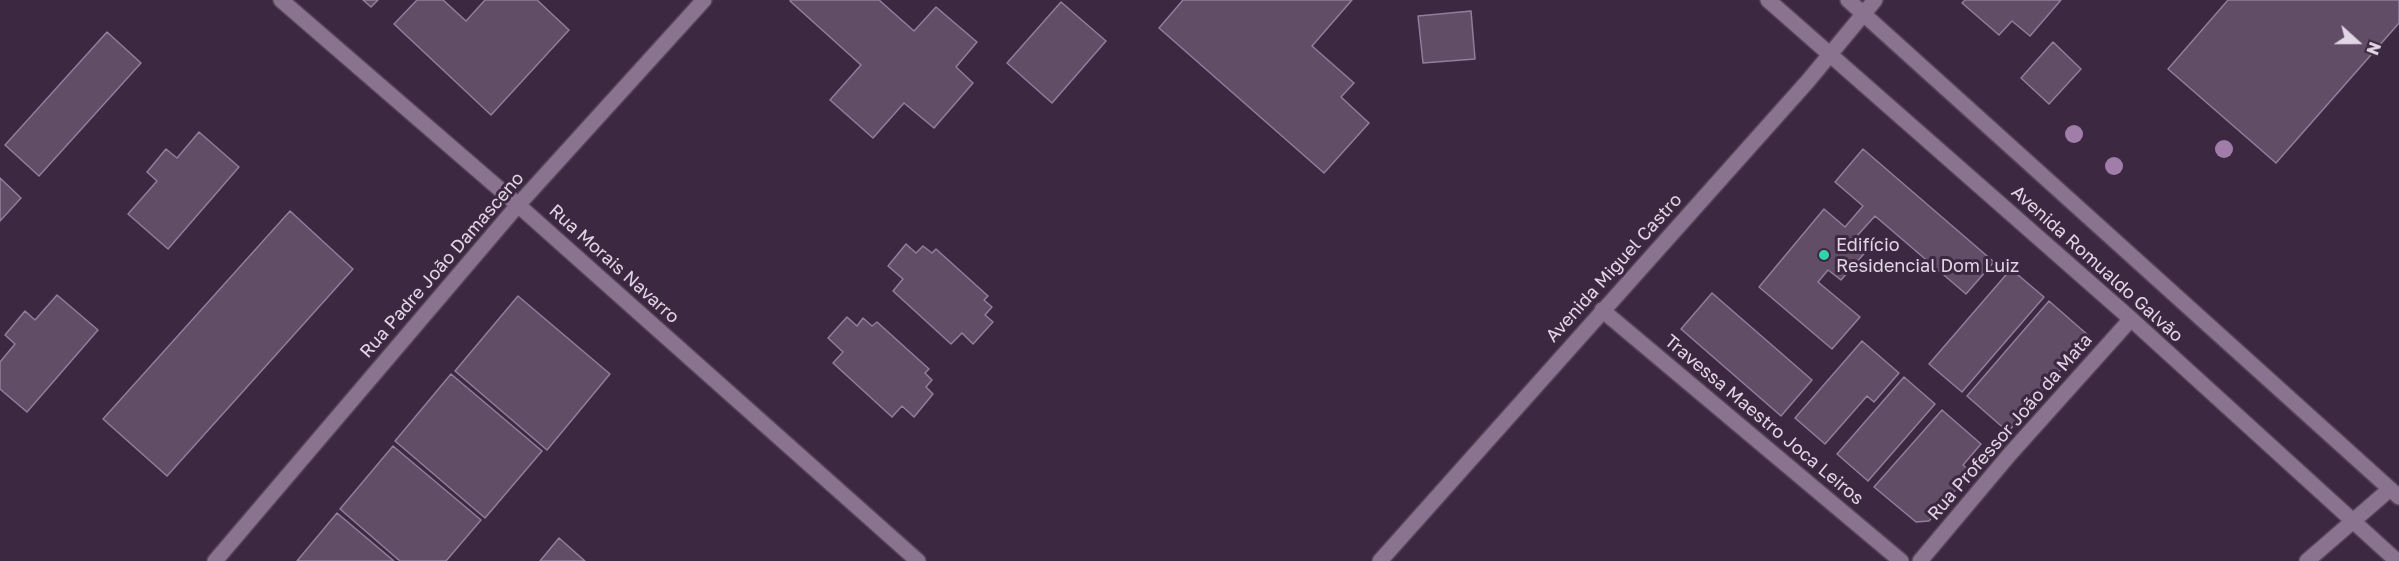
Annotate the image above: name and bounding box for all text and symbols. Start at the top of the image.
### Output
north arrow [2327,12,2387,72]
text: N [2362,39,2385,58]
street label: Rua Padre João Damasceno [355,168,529,362]
street label: Avenida Romualdo Galvão [2007,181,2187,347]
street label: Avenida Miguel Castro [1542,189,1686,347]
street label: Rua Morais Navarro [545,200,683,328]
place label: Edifício Residencial Dom Luiz [1836,234,2019,276]
marker: Edifício Residencial Dom Luiz [1817,248,1831,262]
street label: Rua Professor João da Mata [1923,329,2097,525]
street label: Travessa Maestro Joca Leiros [1660,330,1868,510]

